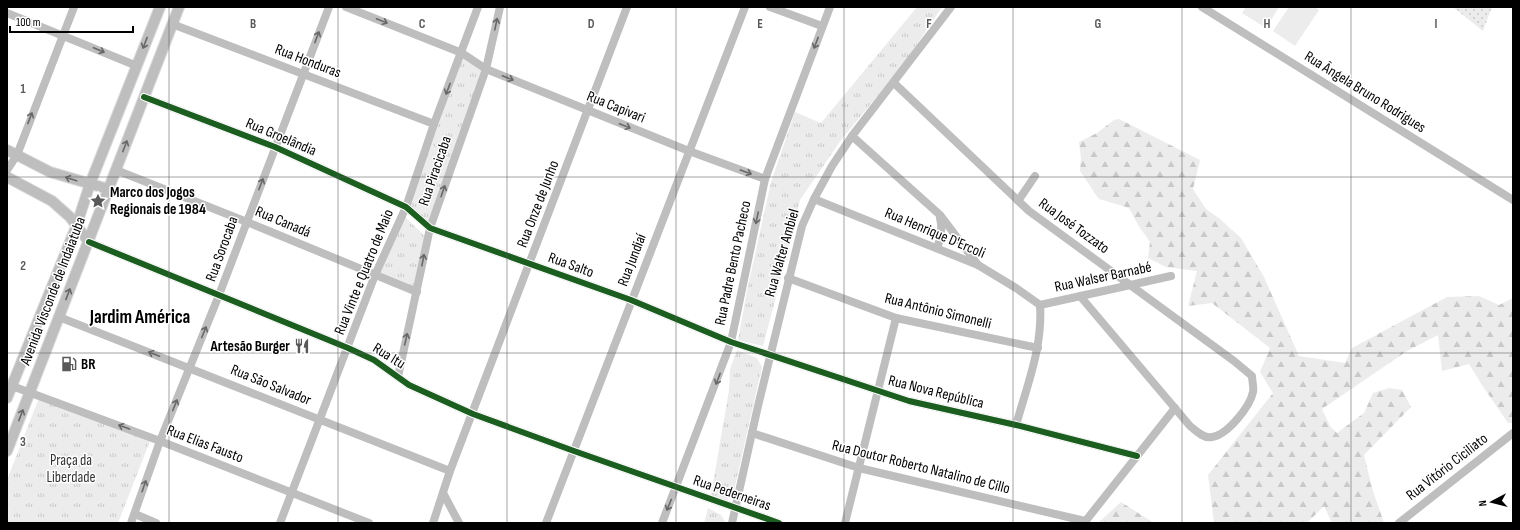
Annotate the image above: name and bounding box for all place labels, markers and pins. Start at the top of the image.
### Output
place label: Marco dos Jogos Regionais de 1984 [110,183,206,219]
place icon: Marco dos Jogos Regionais de 1984 [89,192,107,210]
place label: Artesão Burger [209,337,290,356]
restaurant icon: Artesão Burger [293,337,311,355]
fuel station icon: BR [60,355,78,373]
place label: BR [81,355,96,374]

